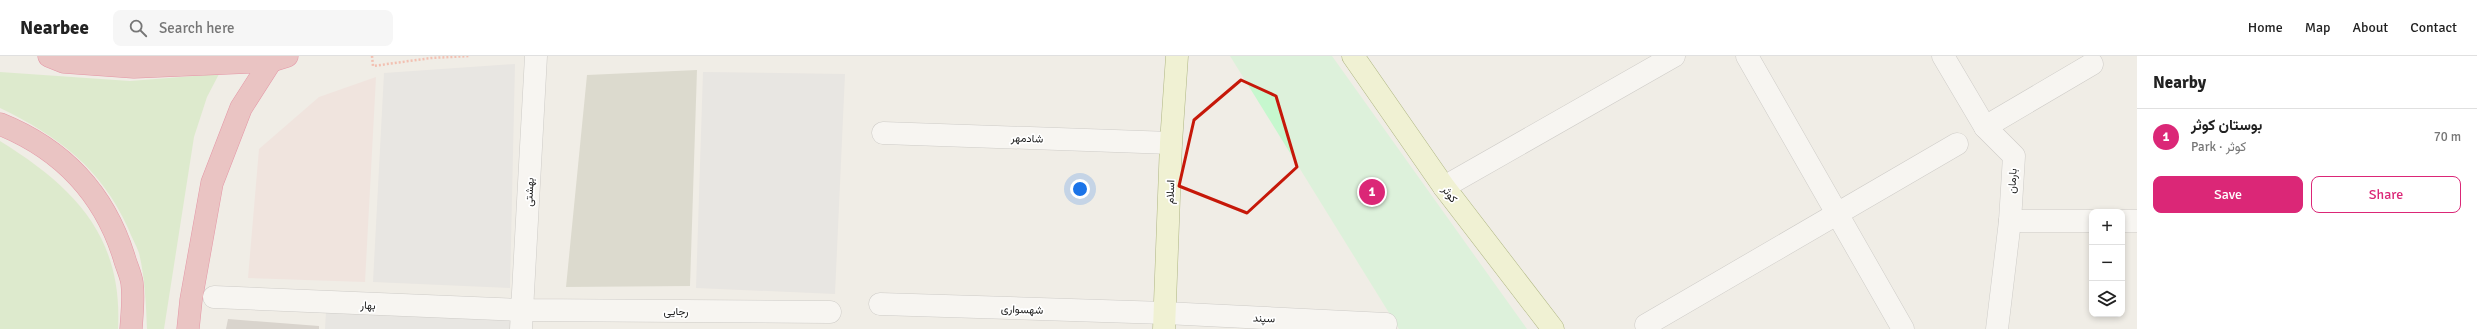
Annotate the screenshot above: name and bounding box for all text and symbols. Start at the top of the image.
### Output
search box [113,10,393,46]
text: Nearbee [20,16,89,40]
icon: search [127,17,149,39]
text: Search here [159,19,235,37]
text: Home [2248,19,2283,36]
text: Map [2305,19,2330,36]
text: About [2352,19,2388,36]
text: Contact [2410,19,2457,36]
text: Nearby [2153,72,2206,93]
text: بوستان کوثر [2191,116,2262,134]
text: 1 [2162,129,2170,145]
text: 70 m [2434,129,2461,145]
street label: شادمهر [1010,131,1044,146]
text: Park · کوثر [2191,139,2246,155]
street label: بارمان [2005,168,2020,194]
button: Save [2153,176,2303,213]
button: Share [2311,176,2461,213]
street label: بهشتی [522,177,537,207]
pin: 1 [1359,177,1385,207]
your location [1070,179,1090,199]
street label: اسلام [1164,180,1178,204]
street label: کوثر [1439,183,1460,205]
map controls [2089,209,2125,317]
button: + [2089,209,2125,245]
button: − [2089,245,2125,281]
button: layers [2089,281,2125,317]
street label: بهار [359,299,376,312]
street label: شهسواری [1001,302,1044,317]
street label: رجایی [663,305,689,318]
street label: سپند [1252,311,1276,327]

